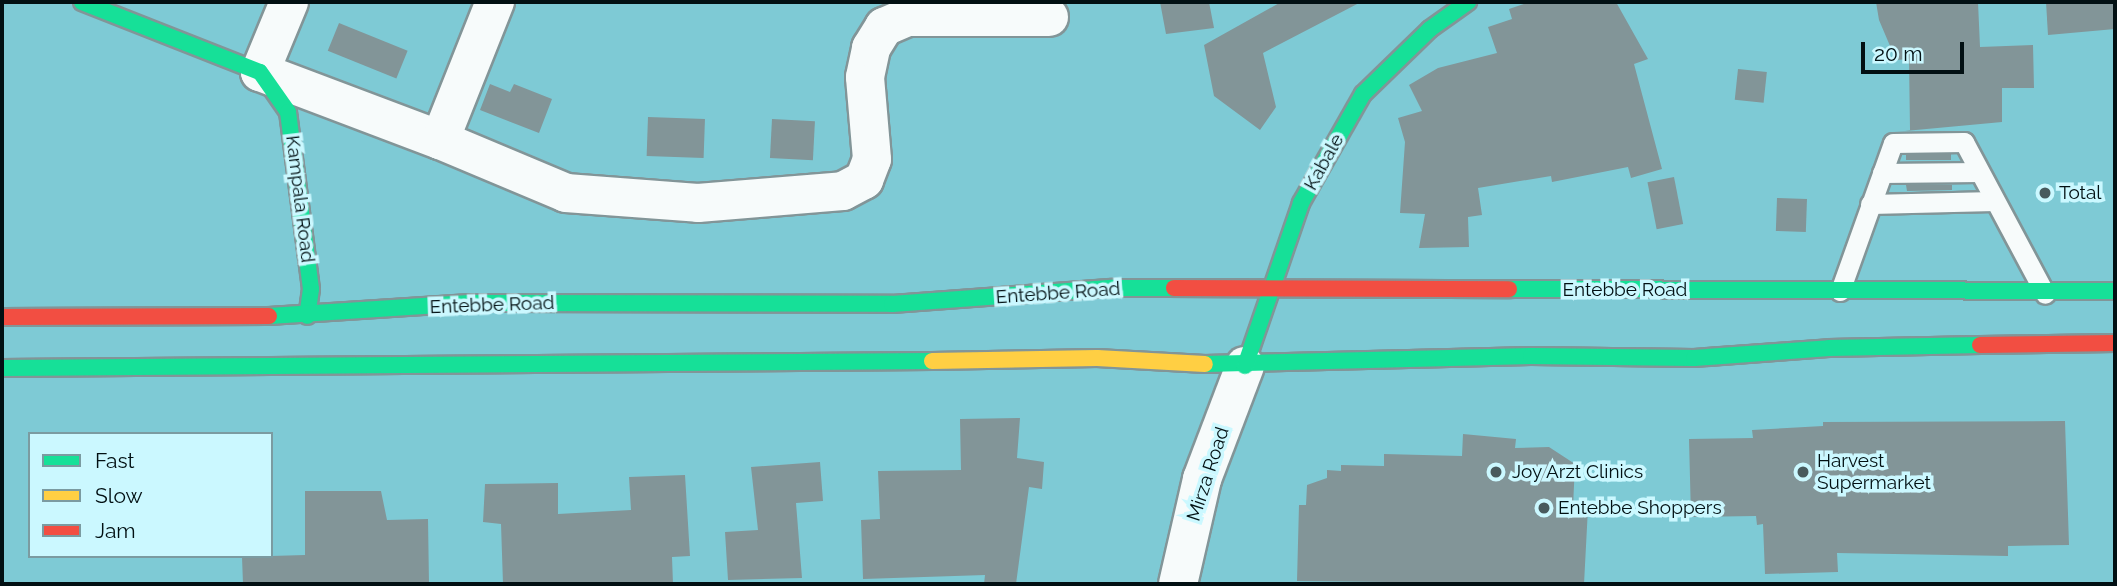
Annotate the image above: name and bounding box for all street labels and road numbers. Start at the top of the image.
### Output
street label: Kabale [1299,130,1349,194]
street label: Kampala Road [281,134,319,264]
street label: Entebbe Road [995,277,1121,309]
street label: Entebbe Road [1563,279,1687,301]
street label: Entebbe Road [429,291,555,319]
street label: Mirza Road [1182,424,1234,524]

